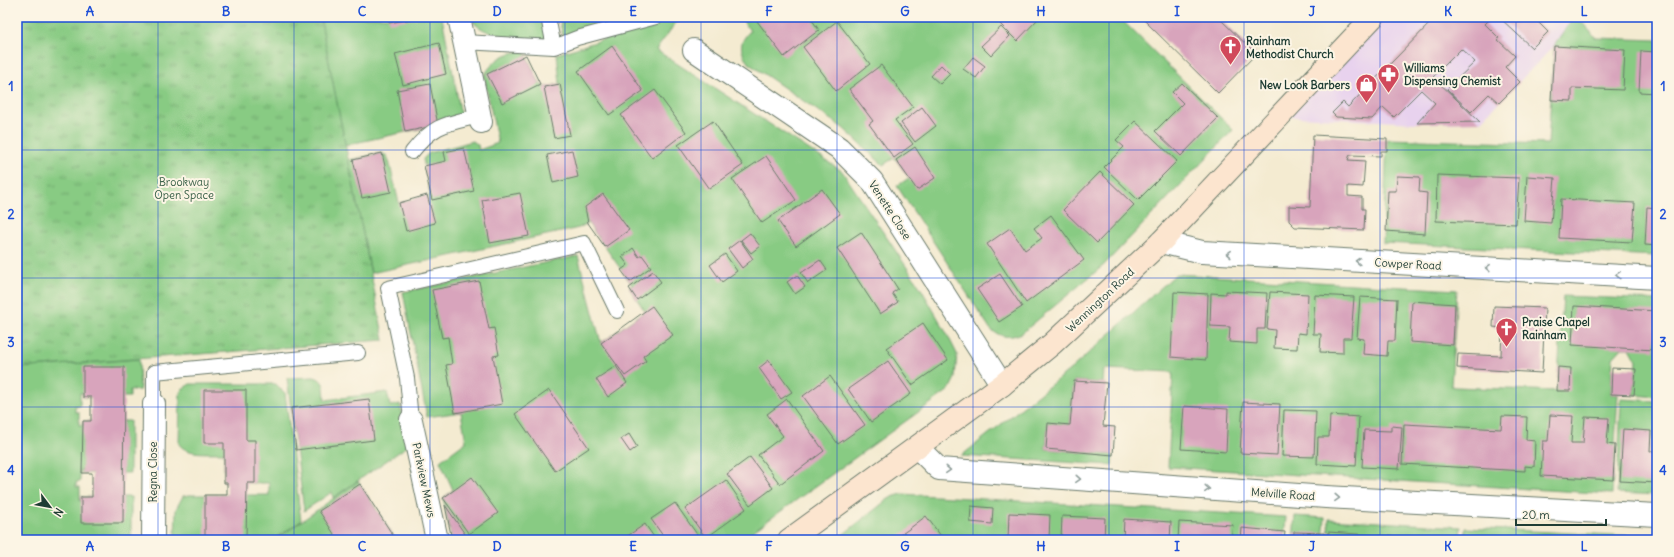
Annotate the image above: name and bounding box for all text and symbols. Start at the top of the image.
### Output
text: A [86,3,95,20]
text: B [222,3,231,20]
text: C [358,3,367,20]
text: D [492,3,502,20]
text: E [629,3,637,20]
text: F [765,3,773,20]
text: G [900,3,910,20]
text: H [1036,3,1046,20]
text: I [1174,3,1180,20]
text: J [1309,3,1316,20]
text: K [1444,3,1453,20]
text: L [1580,3,1588,20]
church icon: Rainham Methodist Church [1218,34,1244,67]
place label: Rainham Methodist Church [1246,34,1334,61]
pharmacy icon: Williams Dispensing Chemist [1376,61,1402,94]
place label: Williams Dispensing Chemist [1404,61,1501,89]
shop icon: New Look Barbers [1353,72,1379,105]
text: 1 [8,78,14,95]
place label: New Look Barbers [1259,78,1350,92]
text: 1 [1660,78,1666,95]
park label: Brookway Open Space [154,175,214,202]
street label: Venette Close [866,178,914,242]
text: 2 [7,206,15,223]
text: 2 [1659,206,1667,223]
one-way arrow [1226,249,1232,258]
street label: Cowper Road [1374,255,1442,273]
one-way arrow [1355,257,1361,266]
one-way arrow [1485,264,1491,273]
street label: Wennington Road [1063,265,1137,335]
one-way arrow [1615,271,1621,280]
church icon: Praise Chapel Rainham [1493,315,1519,348]
place label: Praise Chapel Rainham [1522,315,1590,342]
text: 3 [7,334,15,351]
text: 3 [1659,334,1667,351]
street label: Regna Close [146,441,160,502]
street label: Parkview Mews [409,441,439,519]
text: 4 [7,462,15,479]
text: 4 [1659,462,1667,479]
one-way arrow [945,465,951,474]
one-way arrow [1075,475,1081,484]
one-way arrow [1204,484,1210,493]
street label: Melville Road [1250,485,1316,503]
north arrow [30,487,70,527]
one-way arrow [1334,493,1340,502]
scale bar [1516,501,1606,527]
text: N [51,505,66,519]
text: 20 m [1522,507,1550,522]
text: A [86,538,95,555]
text: B [222,538,231,555]
text: C [358,538,367,555]
text: D [492,538,502,555]
text: E [629,538,637,555]
text: F [765,538,773,555]
text: G [900,538,910,555]
text: H [1036,538,1046,555]
text: I [1174,538,1180,555]
text: J [1309,538,1316,555]
text: K [1444,538,1453,555]
text: L [1580,538,1588,555]

